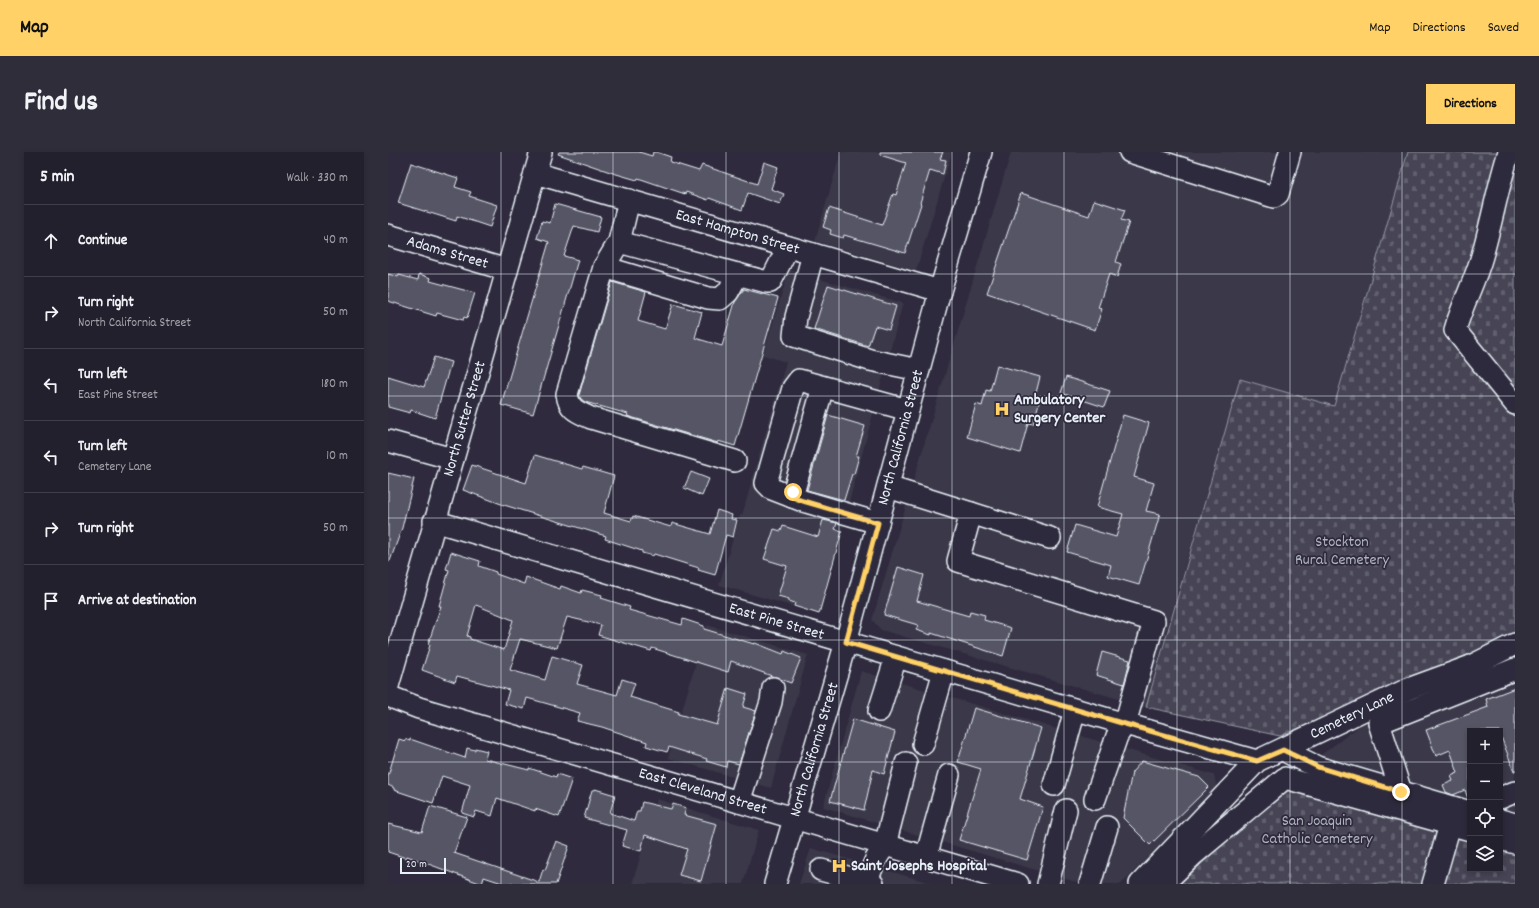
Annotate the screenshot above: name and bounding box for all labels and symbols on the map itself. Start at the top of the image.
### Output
street label: East Hampton Street [673,203,802,261]
street label: Adams Street [404,230,491,275]
street label: North Sutter Street [437,358,492,479]
street label: North California Street [872,367,930,508]
place label: Ambulatory Surgery Center [1014,389,1106,430]
hospital icon: Ambulatory Surgery Center [993,400,1011,418]
route start [784,483,802,501]
park label: Stockton Rural Cemetery [1295,531,1389,572]
street label: East Pine Street [726,597,827,647]
street label: North California Street [784,680,845,820]
street label: Cemetery Lane [1306,686,1398,746]
street label: East Cleveland Street [636,762,770,821]
route end [1392,783,1410,801]
park label: San Joaquin Catholic Cemetery [1262,810,1373,851]
place label: Saint Josephs Hospital [851,855,987,878]
scale bar [400,856,446,875]
hospital icon: Saint Josephs Hospital [830,857,848,875]

